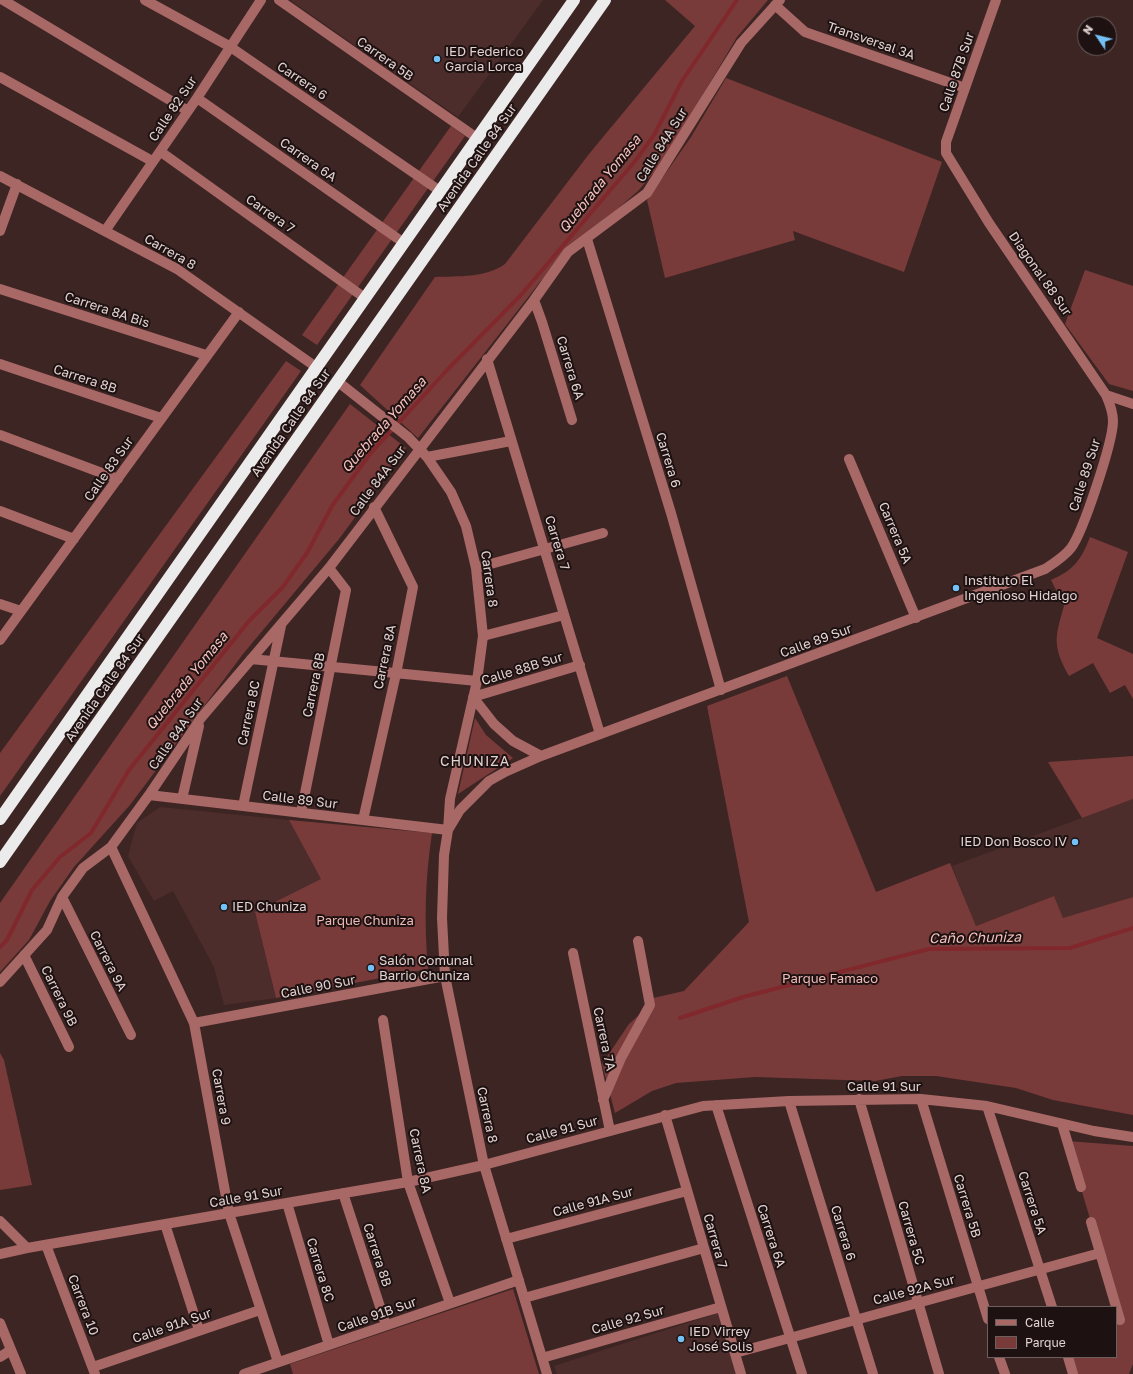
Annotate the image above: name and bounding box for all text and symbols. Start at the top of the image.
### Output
north arrow [1077,16,1117,56]
street label: Transversal 3A [825,19,917,63]
text: N [1080,22,1095,37]
street label: Calle 87B Sur [936,30,978,114]
street label: Carrera 5B [354,34,416,84]
place label: IED Federico Garcia Lorca [445,44,523,75]
marker: IED Federico Garcia Lorca [432,54,442,64]
street label: Carrera 6 [274,59,330,103]
street label: Calle 82 Sur [146,73,200,145]
street label: Avenida Calle 84 Sur [434,101,520,215]
street label: Calle 84A Sur [633,105,691,185]
water label: Quebrada Yomasa [555,132,645,236]
street label: Carrera 6A [277,135,339,185]
street label: Carrera 7 [243,192,297,236]
street label: Diagonal 88 Sur [1005,229,1075,319]
street label: Carrera 8 [141,231,199,273]
street label: Carrera 8A Bis [63,289,151,331]
street label: Carrera 6A [553,334,587,402]
street label: Carrera 8B [51,361,119,397]
street label: Avenida Calle 84 Sur [248,366,334,480]
water label: Quebrada Yomasa [338,374,430,476]
street label: Carrera 6 [652,430,684,490]
street label: Calle 83 Sur [81,434,137,504]
street label: Calle 89 Sur [1066,437,1104,513]
street label: Calle 84A Sur [346,443,410,519]
street label: Carrera 5A [875,500,915,566]
street label: Carrera 7 [541,514,573,572]
street label: Carrera 8 [477,550,501,608]
place label: Instituto El Ingenioso Hidalgo [964,573,1077,604]
marker: Instituto El Ingenioso Hidalgo [951,583,961,593]
street label: Calle 89 Sur [778,621,854,661]
street label: Carrera 8A [371,623,399,691]
water label: Quebrada Yomasa [142,629,232,733]
street label: Avenida Calle 84 Sur [62,631,148,745]
street label: Calle 88B Sur [479,649,565,689]
street label: Carrera 8B [300,651,328,719]
street label: Carrera 8C [235,679,263,747]
street label: Calle 84A Sur [145,695,207,773]
district label: CHUNIZA [440,754,510,770]
street label: Calle 89 Sur [262,788,338,812]
place label: IED Don Bosco IV [960,834,1067,850]
marker: IED Don Bosco IV [1070,837,1080,847]
place label: IED Chuniza [232,899,307,915]
marker: IED Chuniza [219,902,229,912]
park label: Parque Chuniza [316,913,414,929]
street label: Carrera 9A [86,928,130,994]
water label: Caño Chuniza [929,929,1021,947]
place label: Salón Comunal Barrio Chuniza [379,953,473,984]
street label: Carrera 9B [38,963,80,1029]
marker: Salón Comunal Barrio Chuniza [366,963,376,973]
park label: Parque Famaco [782,971,878,987]
street label: Calle 90 Sur [279,972,357,1002]
street label: Carrera 7A [590,1006,618,1072]
street label: Carrera 9 [208,1068,234,1126]
street label: Calle 91 Sur [847,1079,921,1095]
street label: Carrera 8 [473,1085,501,1145]
street label: Calle 91 Sur [524,1113,600,1147]
street label: Carrera 8A [406,1127,434,1195]
street label: Carrera 5A [1014,1169,1050,1237]
street label: Carrera 5B [950,1172,984,1240]
street label: Calle 91 Sur [208,1183,284,1211]
street label: Calle 91A Sur [551,1184,635,1220]
street label: Carrera 5C [894,1199,928,1267]
street label: Carrera 6A [753,1202,789,1270]
street label: Carrera 6 [827,1203,859,1263]
street label: Carrera 7 [700,1212,730,1270]
street label: Carrera 8B [359,1221,395,1289]
street label: Carrera 8C [303,1236,337,1304]
street label: Calle 92A Sur [872,1272,956,1308]
street label: Carrera 10 [64,1273,102,1337]
street label: Calle 91B Sur [335,1294,419,1336]
street label: Calle 92 Sur [590,1302,666,1338]
street label: Calle 91A Sur [130,1305,214,1347]
legend [987,1306,1117,1358]
text: Calle [1025,1315,1054,1330]
place label: IED Virrey José Solis [689,1324,752,1355]
marker: IED Virrey José Solis [676,1334,686,1344]
text: Parque [1025,1335,1066,1350]

